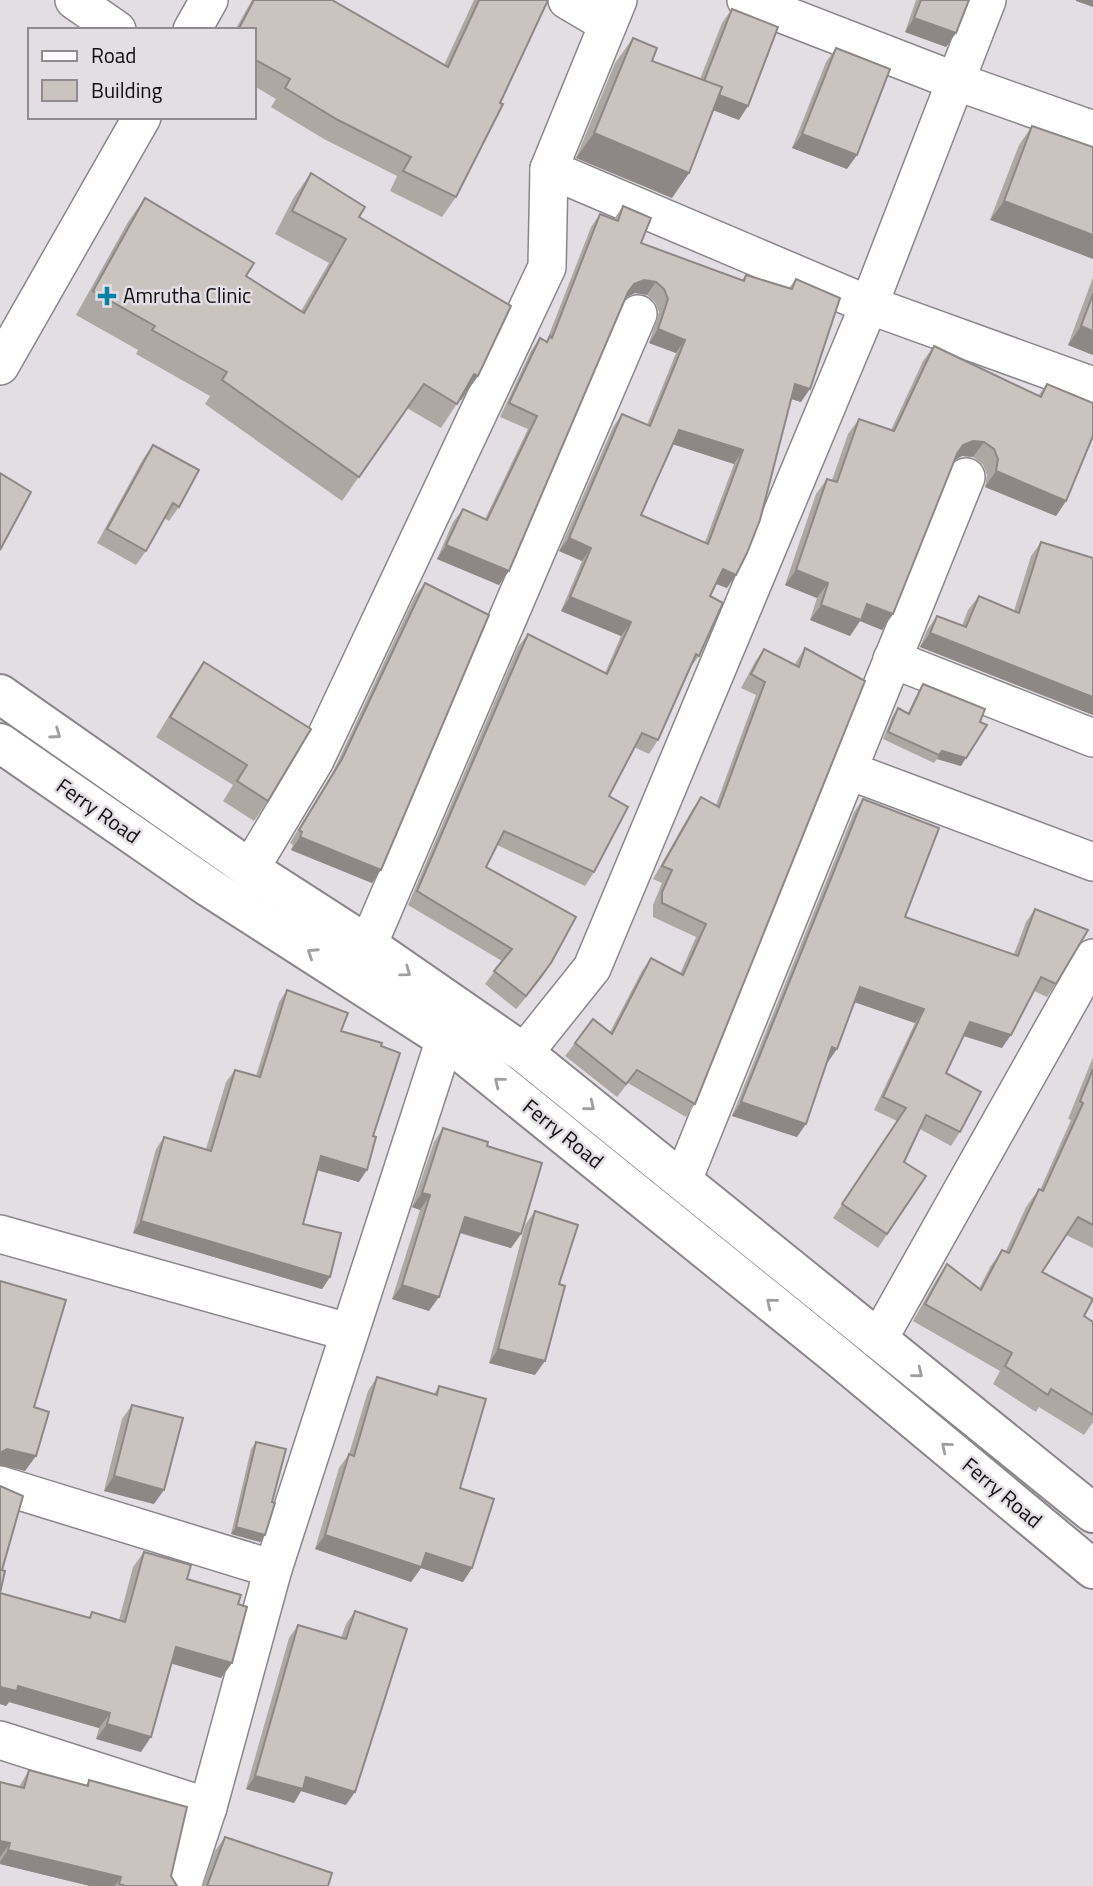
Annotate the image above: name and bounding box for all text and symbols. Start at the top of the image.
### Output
legend [28,28,256,119]
text: Road [91,39,136,71]
text: Building [91,74,163,106]
place label: Amrutha Clinic [123,279,251,311]
marker: Amrutha Clinic [97,286,117,306]
one-way arrow [48,726,61,738]
street label: Ferry Road [50,770,147,851]
one-way arrow [307,949,320,962]
one-way arrow [398,964,411,976]
one-way arrow [494,1078,506,1091]
street label: Ferry Road [516,1091,611,1176]
one-way arrow [582,1097,594,1110]
one-way arrow [766,1298,778,1311]
one-way arrow [911,1364,923,1377]
one-way arrow [942,1443,955,1455]
street label: Ferry Road [956,1449,1050,1535]

